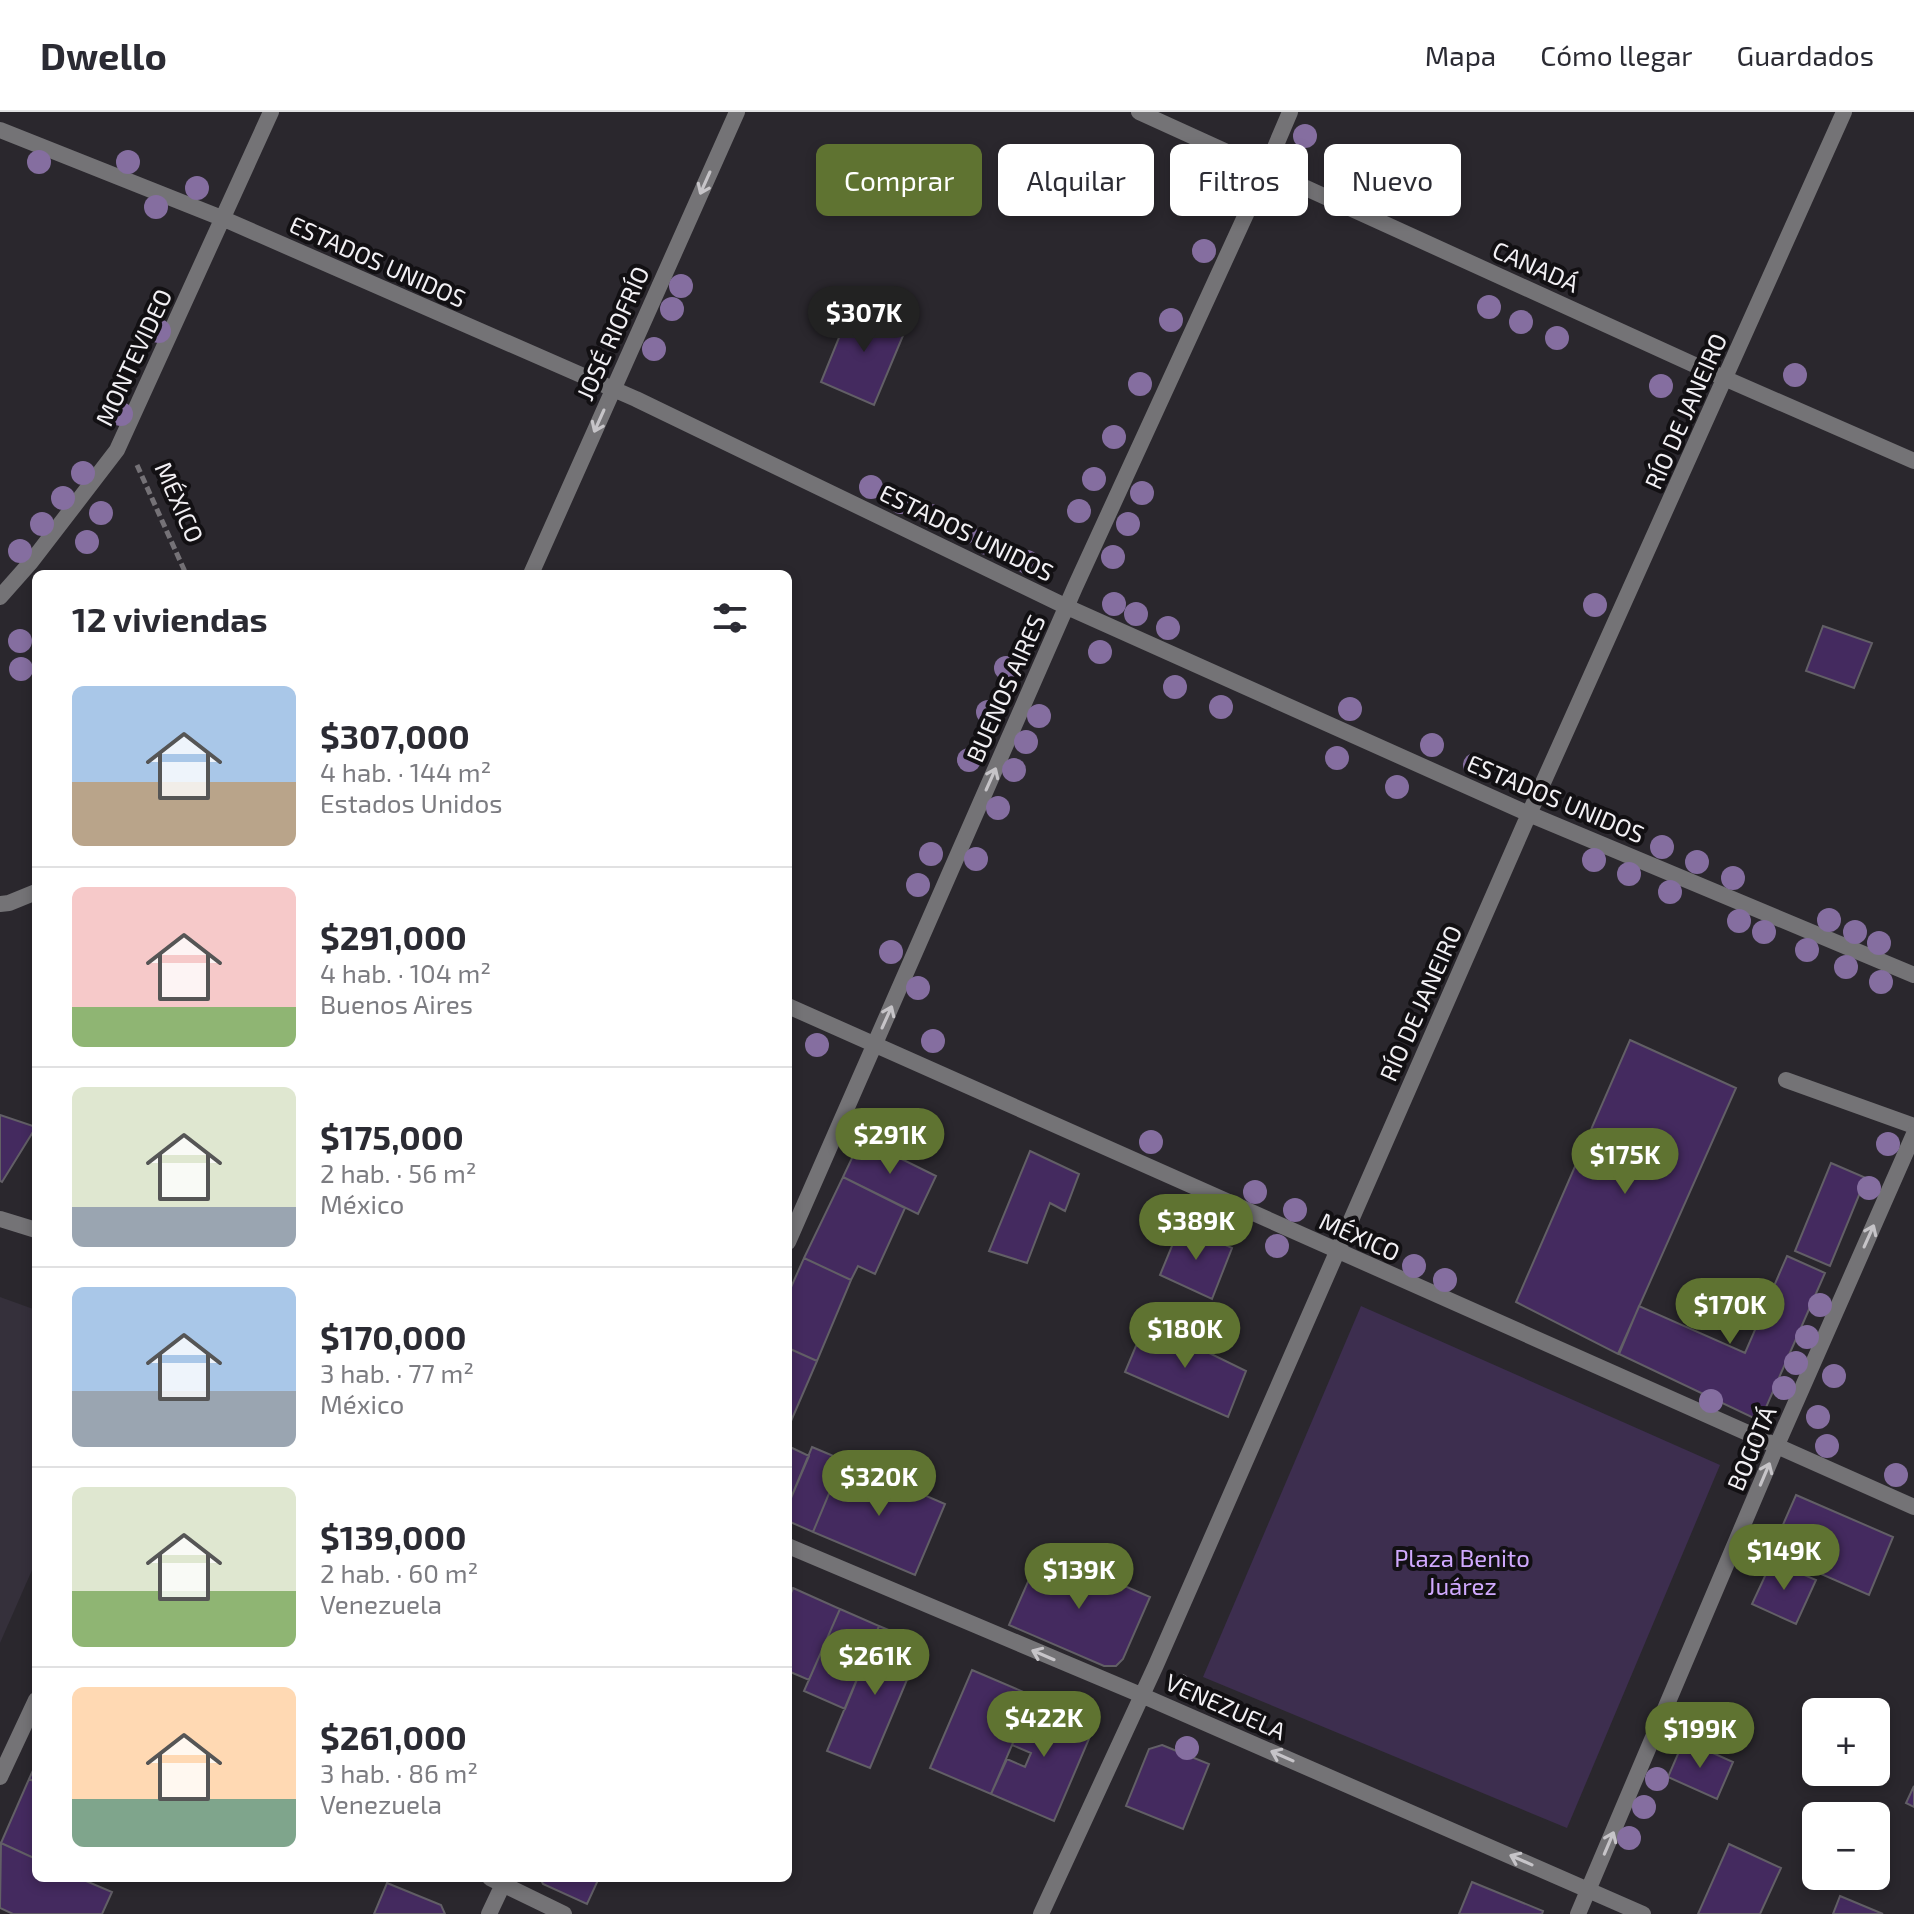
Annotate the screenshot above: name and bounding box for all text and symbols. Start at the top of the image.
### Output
text: Dwello [40,32,167,78]
text: Mapa [1425,38,1496,72]
text: Cómo llegar [1540,38,1693,72]
text: Guardados [1737,38,1874,72]
chip: Comprar [816,144,982,216]
chip: Alquilar [998,144,1154,216]
chip: Filtros [1170,144,1308,216]
chip: Nuevo [1324,144,1461,216]
one-way arrow [697,171,712,195]
street label: ESTADOS UNIDOS [285,209,471,313]
street label: CANADÁ [1488,234,1584,298]
street label: JOSÉ RIOFRÍO [570,261,654,405]
street label: MONTEVIDEO [89,284,177,430]
pin: $307K [808,286,920,354]
text: $307K [826,296,902,327]
street label: RÍO DE JANEIRO [1638,329,1732,493]
one-way arrow [591,408,606,433]
street label: MÉXICO [149,457,211,547]
street label: ESTADOS UNIDOS [875,477,1059,587]
icon: filters [708,596,752,640]
text: 12 viviendas [72,598,268,639]
street label: BUENOS AIRES [960,610,1050,766]
text: $307,000 [320,715,470,756]
icon: home [136,718,232,814]
street label: ESTADOS UNIDOS [1463,748,1649,848]
text: 4 hab. · 144 m² [320,756,491,787]
one-way arrow [985,767,1000,792]
text: Estados Unidos [320,787,502,818]
text: $291,000 [320,916,467,957]
icon: home [136,919,232,1015]
street label: RÍO DE JANEIRO [1373,921,1467,1085]
text: 4 hab. · 104 m² [320,957,491,988]
text: Buenos Aires [320,988,473,1019]
one-way arrow [880,1005,895,1029]
pin: $291K [834,1108,946,1176]
text: $175,000 [320,1116,464,1157]
text: $291K [853,1118,927,1149]
icon: home [136,1119,232,1215]
pin: $175K [1569,1128,1681,1196]
text: $175K [1590,1138,1660,1169]
text: 2 hab. · 56 m² [320,1157,476,1188]
text: México [320,1188,404,1219]
pin: $389K [1140,1194,1252,1262]
text: $389K [1157,1204,1235,1235]
street label: MÉXICO [1315,1205,1405,1267]
one-way arrow [1863,1224,1878,1249]
pin: $170K [1674,1278,1786,1346]
text: $170K [1694,1288,1766,1319]
pin: $180K [1129,1302,1241,1370]
text: $180K [1147,1312,1223,1343]
text: $170,000 [320,1316,466,1357]
icon: home [136,1319,232,1415]
text: 3 hab. · 77 m² [320,1357,474,1388]
text: México [320,1388,404,1419]
street label: BOGOTÁ [1720,1401,1782,1495]
pin: $320K [823,1450,935,1518]
text: $320K [840,1460,918,1491]
one-way arrow [1759,1462,1773,1487]
text: $139,000 [320,1516,466,1557]
icon: home [136,1519,232,1615]
pin: $149K [1728,1524,1840,1592]
text: $149K [1747,1534,1821,1565]
pin: $139K [1023,1543,1135,1611]
park label: Plaza Benito Juárez [1394,1543,1530,1600]
text: $139K [1043,1553,1115,1584]
text: 2 hab. · 60 m² [320,1557,478,1588]
text: Venezuela [320,1588,442,1619]
pin: $261K [819,1629,931,1697]
text: $261K [838,1639,912,1670]
one-way arrow [1031,1647,1056,1662]
street label: VENEZUELA [1161,1667,1291,1745]
pin: $422K [988,1691,1100,1759]
map controls [1802,1698,1890,1890]
button: + [1802,1698,1890,1786]
text: $422K [1005,1701,1083,1732]
pin: $199K [1644,1702,1756,1770]
text: $199K [1663,1712,1737,1743]
text: $261,000 [320,1716,467,1757]
icon: home [136,1719,232,1815]
one-way arrow [1270,1748,1295,1763]
text: 3 hab. · 86 m² [320,1757,478,1788]
text: Venezuela [320,1788,442,1819]
button: − [1802,1802,1890,1890]
one-way arrow [1603,1831,1618,1855]
one-way arrow [1509,1852,1533,1867]

